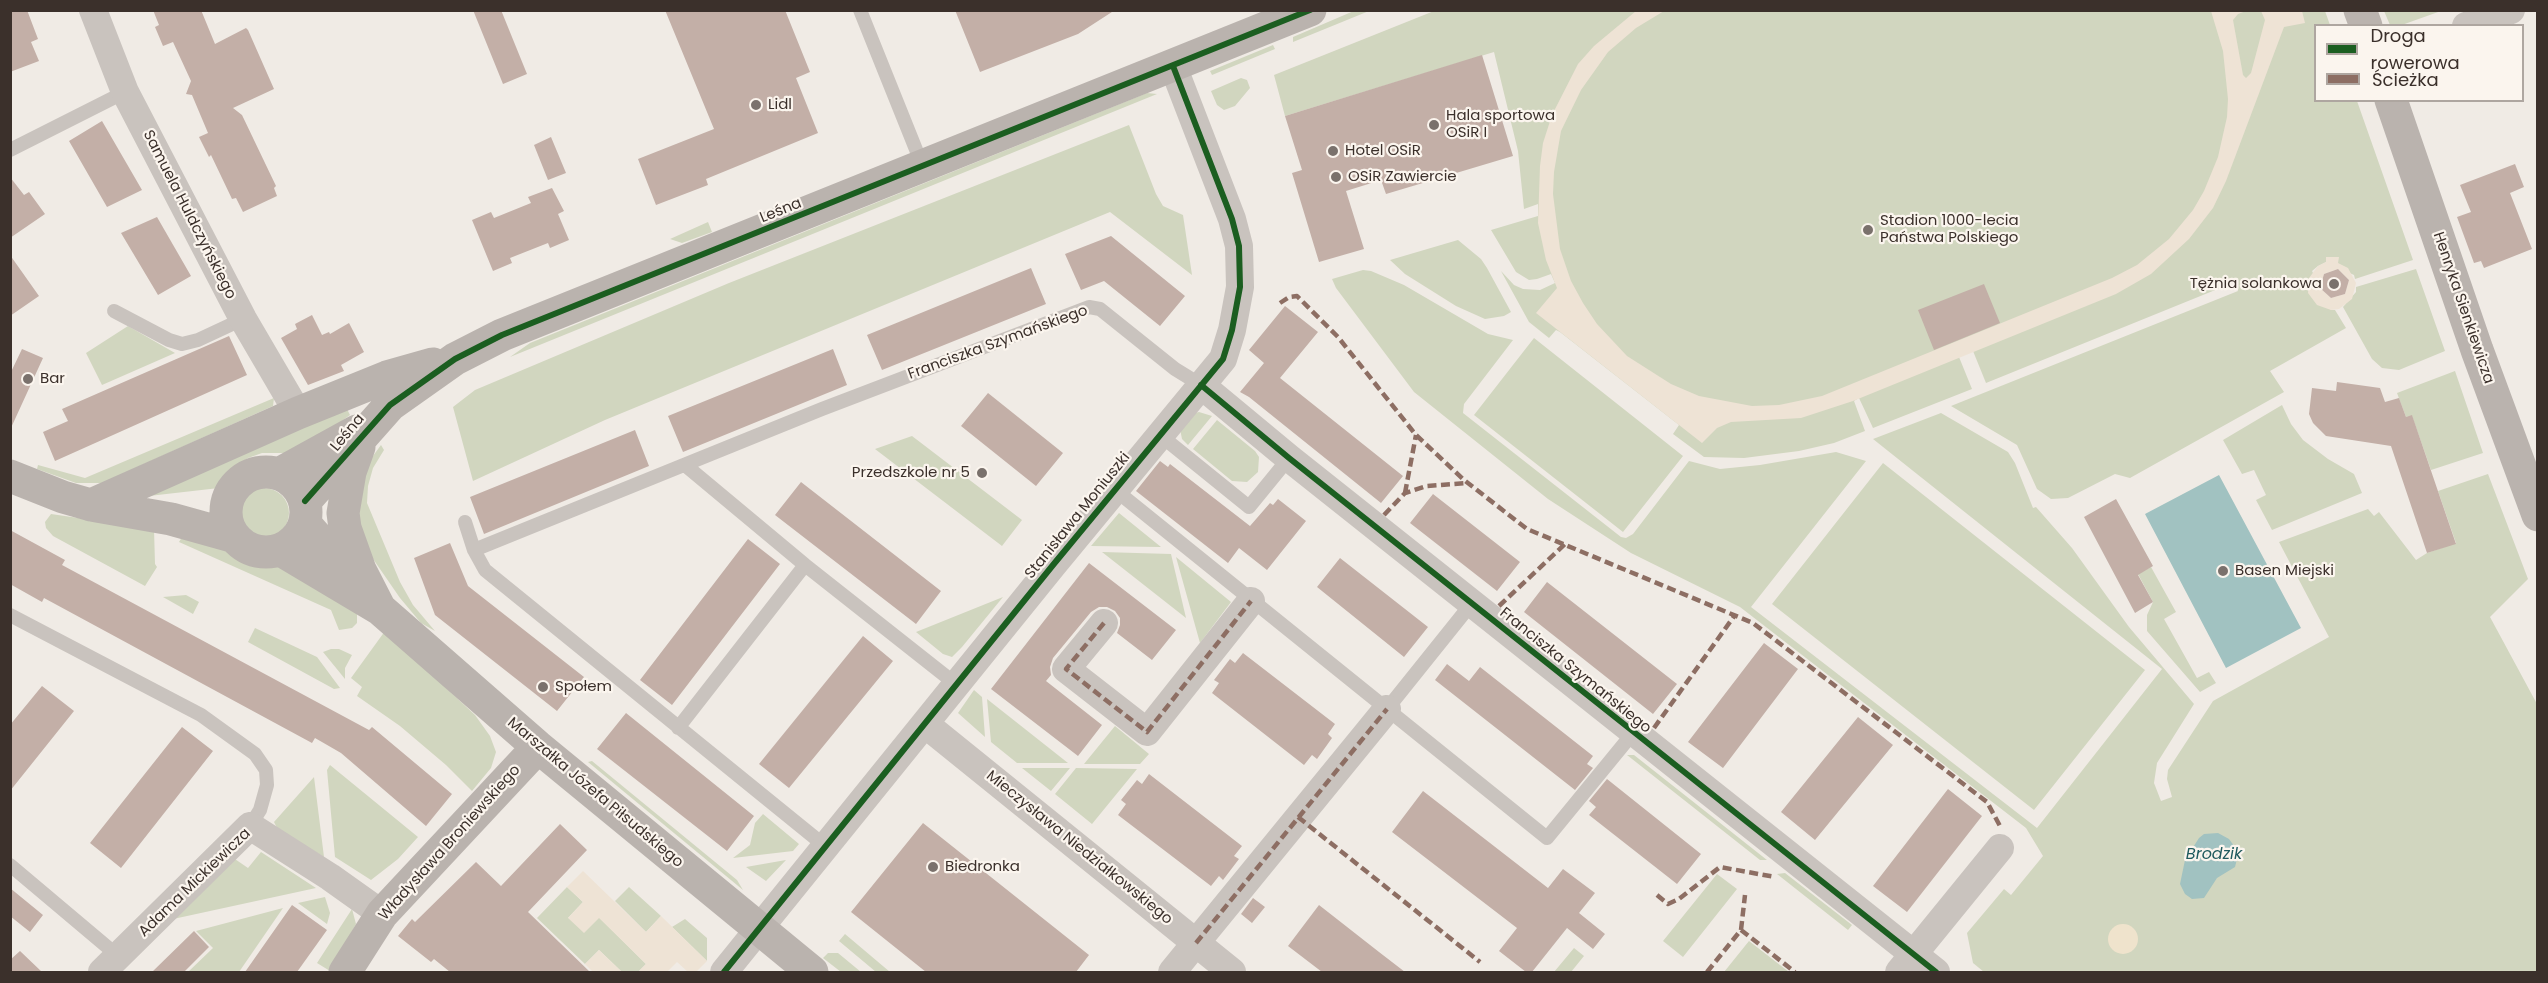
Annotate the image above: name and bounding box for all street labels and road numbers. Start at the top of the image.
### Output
street label: Samuela Huldczyńskiego [138,128,240,302]
street label: Leśna [758,195,804,227]
street label: Henryka Sienkiewicza [2429,230,2497,386]
street label: Franciszka Szymańskiego [906,302,1090,384]
street label: Leśna [327,411,369,455]
street label: Stanisława Moniuszki [1021,449,1135,583]
street label: Franciszka Szymańskiego [1496,604,1654,738]
street label: Marszałka Józefa Piłsudskiego [503,714,687,872]
street label: Władysława Broniewskiego [375,762,525,924]
street label: Mieczysława Niedziałkowskiego [982,767,1176,929]
street label: Adama Mickiewicza [135,825,255,941]

